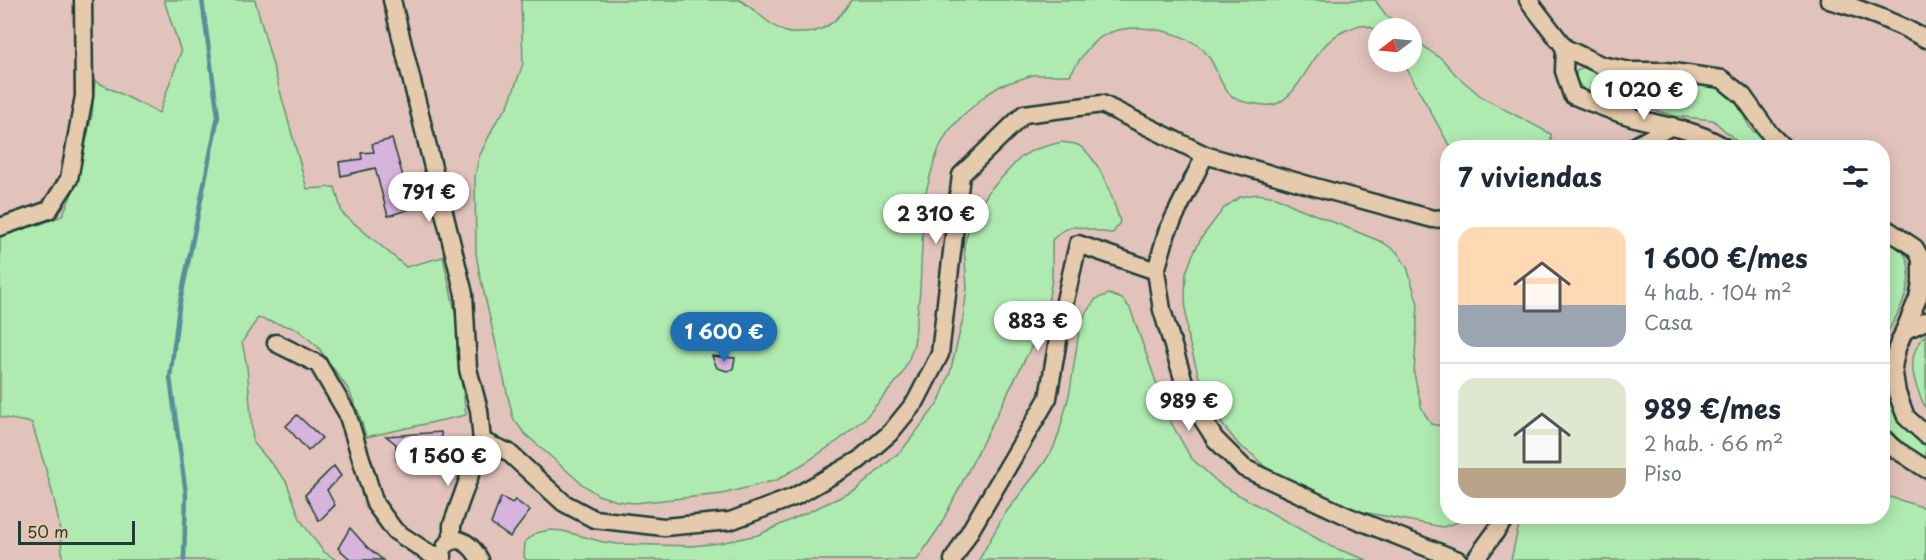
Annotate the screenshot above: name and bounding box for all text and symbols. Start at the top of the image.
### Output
north arrow [1368,18,1422,72]
map controls [1368,18,1422,72]
pin: 1 020 € [1589,70,1699,121]
text: 1 020 € [1605,74,1683,104]
text: 7 viviendas [1458,157,1602,196]
icon: filters [1839,160,1872,193]
pin: 791 € [387,172,471,223]
text: 791 € [402,176,456,206]
pin: 2 310 € [881,194,991,245]
text: 2 310 € [897,198,975,228]
text: 1 600 €/mes [1644,238,1808,277]
icon: home [1506,251,1578,323]
text: 4 hab. · 104 m² [1644,277,1792,307]
pin: 883 € [996,301,1080,352]
text: 883 € [1008,305,1068,335]
text: Casa [1644,307,1693,337]
pin: 1 600 € [669,312,779,363]
text: 1 600 € [684,316,764,346]
pin: 989 € [1147,381,1231,432]
text: 989 € [1160,385,1218,415]
text: 989 €/mes [1644,389,1781,428]
icon: home [1506,402,1578,474]
text: 2 hab. · 66 m² [1644,428,1783,458]
pin: 1 560 € [393,436,503,487]
text: 1 560 € [409,440,487,470]
text: Piso [1644,458,1682,488]
scale bar [18,518,135,546]
text: 50 m [27,519,68,543]

